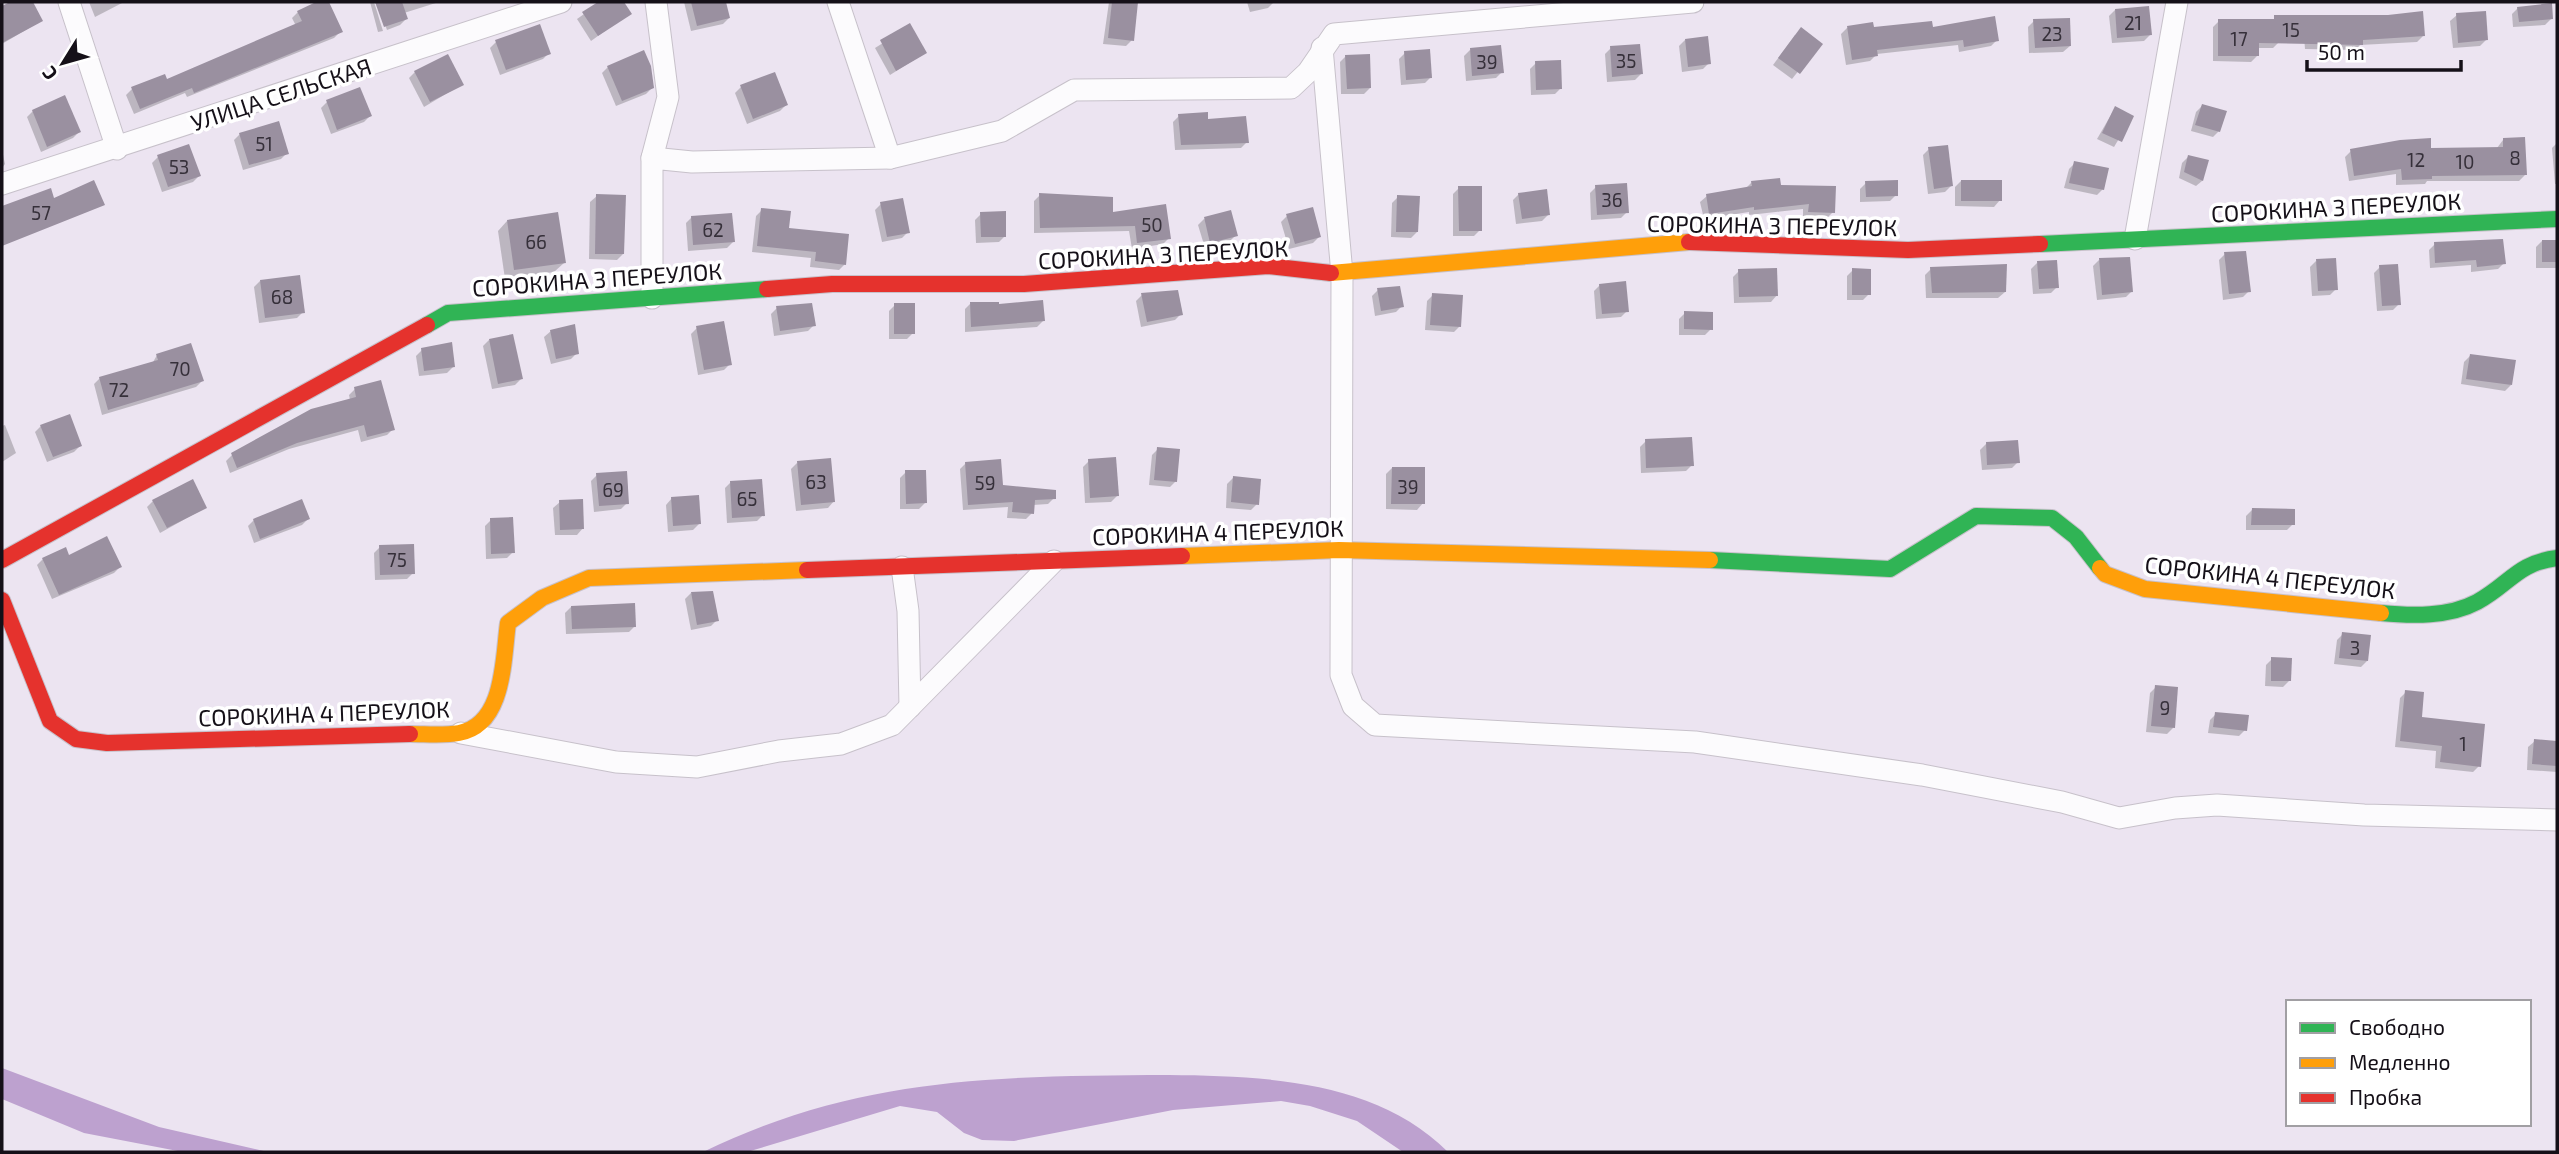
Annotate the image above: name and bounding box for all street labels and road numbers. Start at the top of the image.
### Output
street label: УЛИЦА СЕЛЬСКАЯ [187,52,375,136]
street label: СОРОКИНА 3 ПЕРЕУЛОК [2210,186,2462,228]
street label: СОРОКИНА 3 ПЕРЕУЛОК [1647,209,1898,241]
street label: СОРОКИНА 3 ПЕРЕУЛОК [1037,233,1289,275]
street label: СОРОКИНА 3 ПЕРЕУЛОК [471,256,723,302]
street label: СОРОКИНА 4 ПЕРЕУЛОК [1092,514,1344,550]
street label: СОРОКИНА 4 ПЕРЕУЛОК [2143,550,2397,604]
street label: СОРОКИНА 4 ПЕРЕУЛОК [198,695,450,731]

